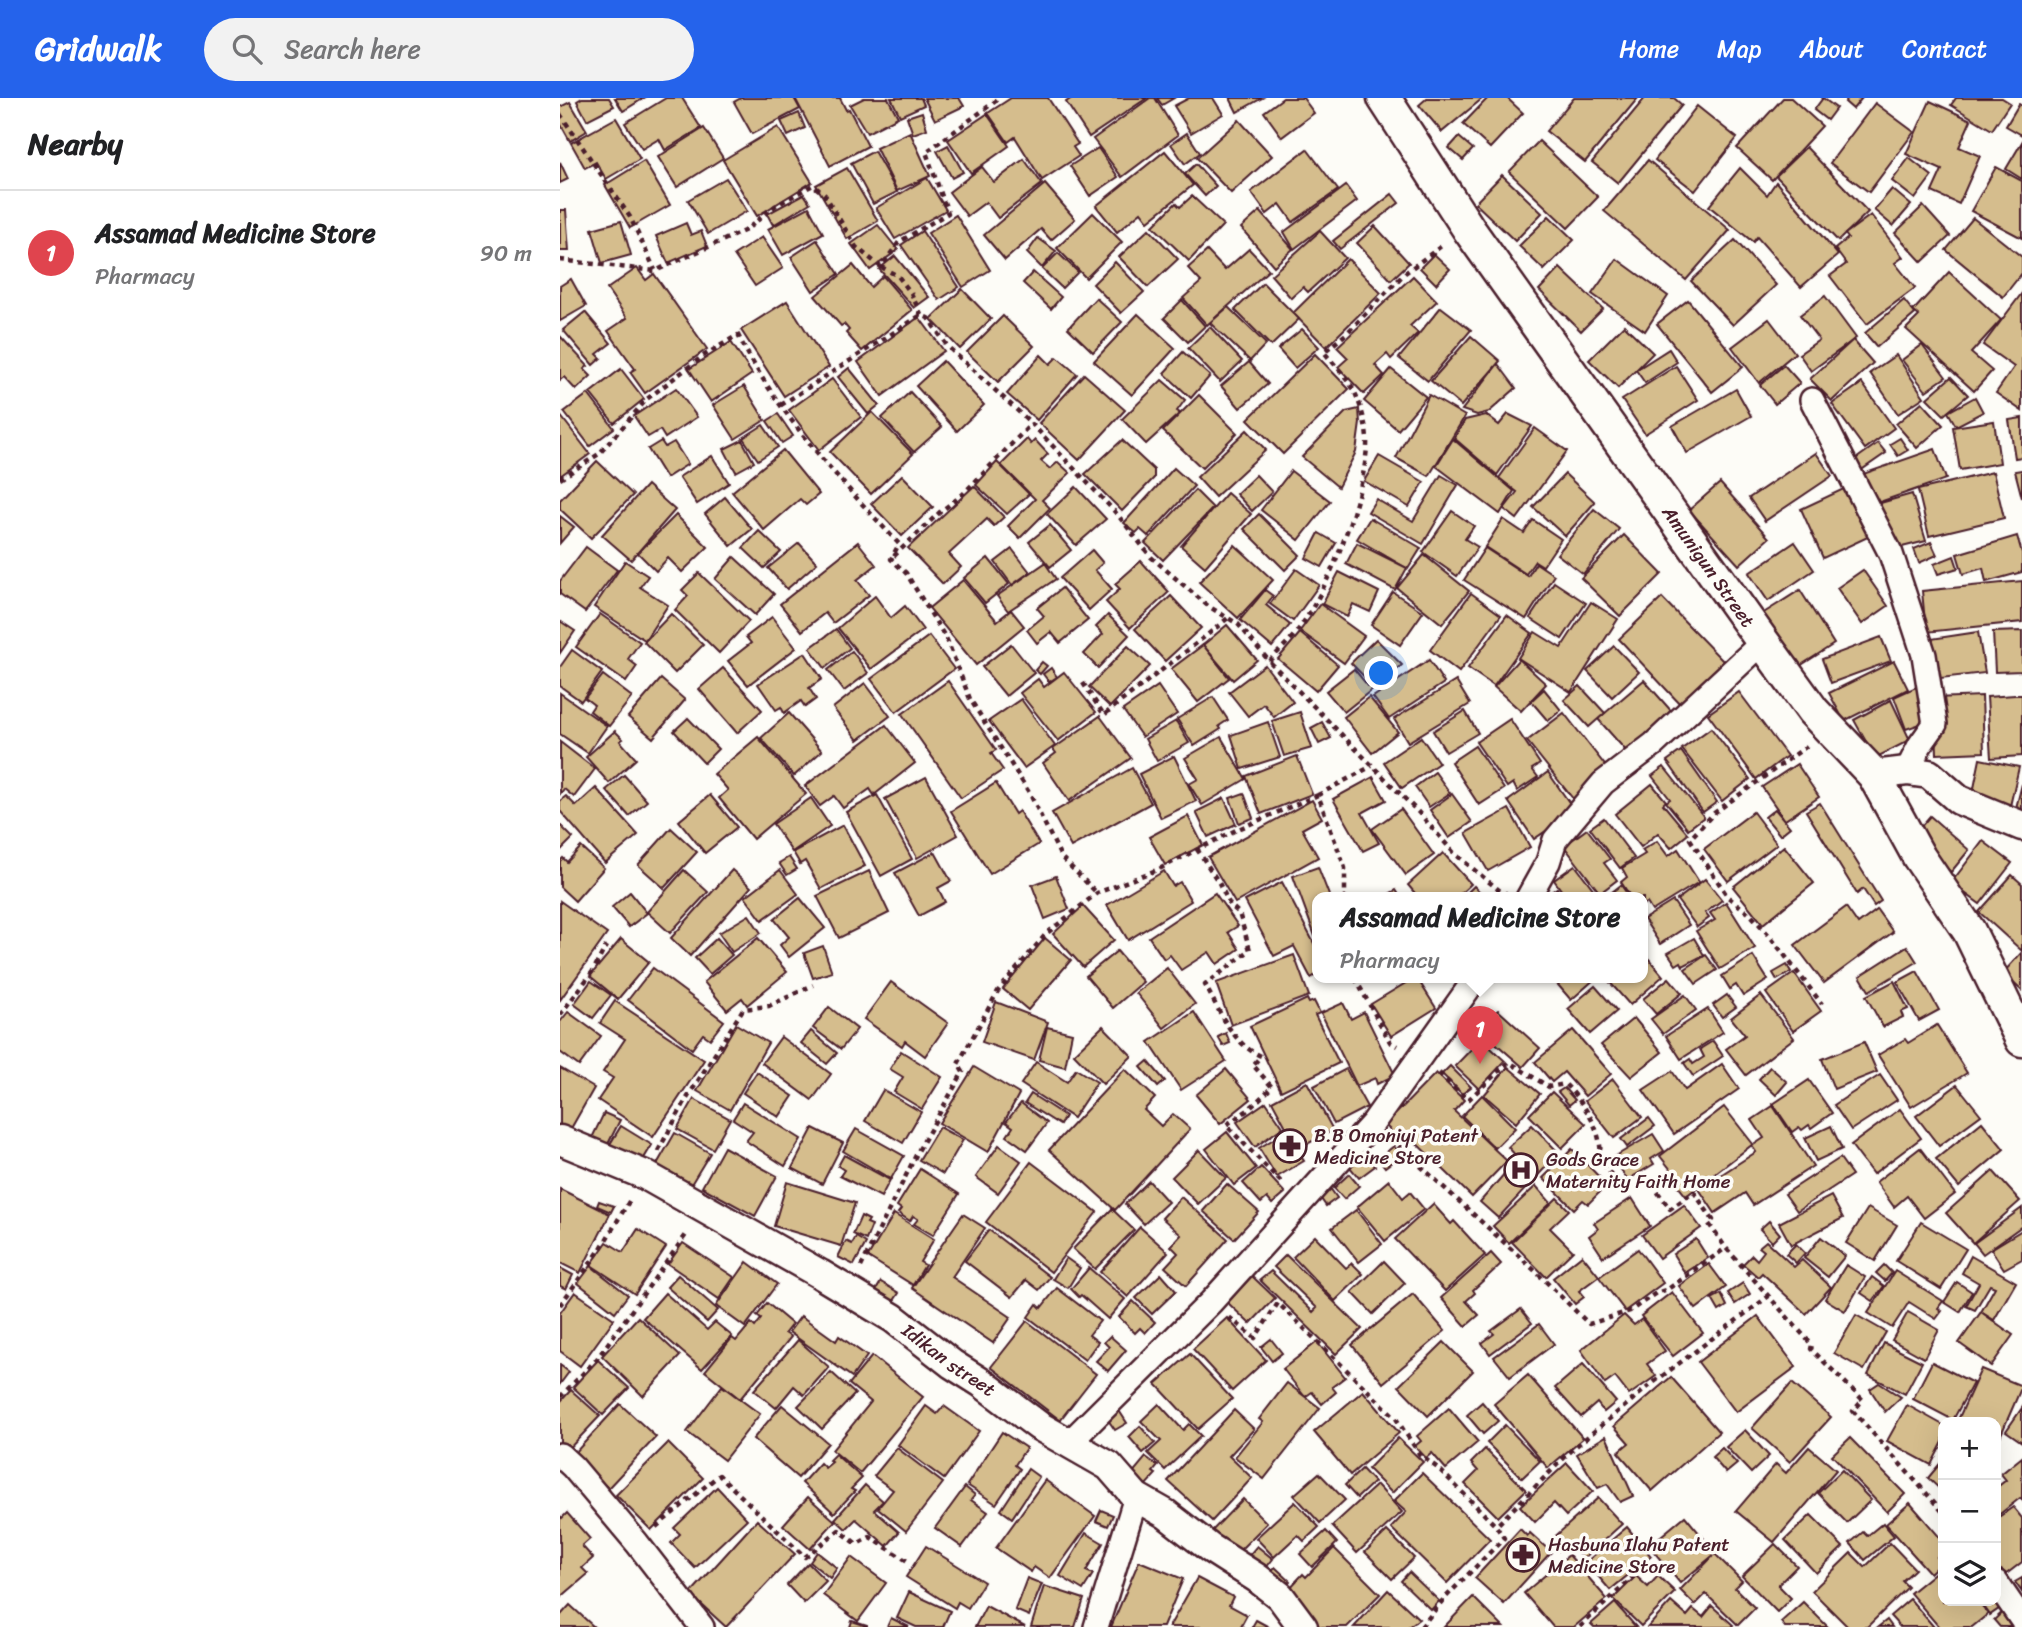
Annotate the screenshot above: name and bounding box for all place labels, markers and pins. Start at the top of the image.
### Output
pin: 1 [1457,1006,1503,1064]
place label: B.B Omoniyi Patent Medicine Store [1314,1119,1479,1174]
pharmacy icon: B.B Omoniyi Patent Medicine Store [1271,1127,1309,1165]
place label: Gods Grace Maternity Faith Home [1546,1143,1731,1198]
hospital icon: Gods Grace Maternity Faith Home [1502,1151,1540,1189]
place label: Hasbuna Ilahu Patent Medicine Store [1548,1528,1729,1583]
pharmacy icon: Hasbuna Ilahu Patent Medicine Store [1504,1536,1542,1574]

